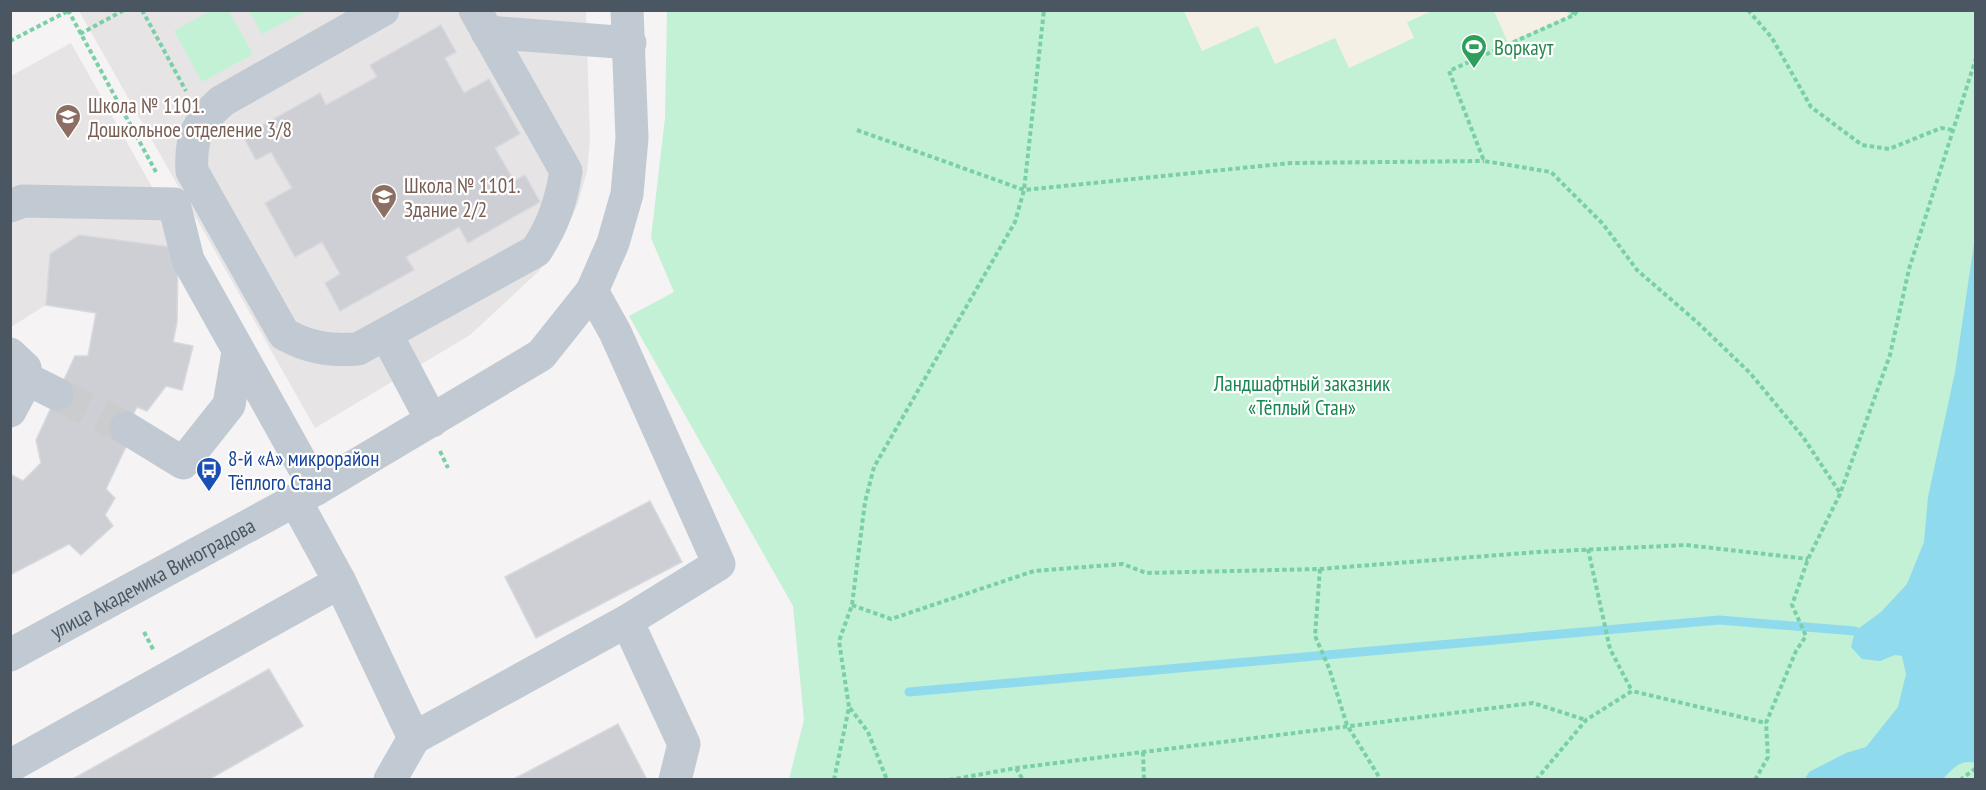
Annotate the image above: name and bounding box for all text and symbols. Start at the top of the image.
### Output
sports icon: Воркаут [1459,32,1489,70]
place label: Воркаут [1494,34,1554,61]
place label: Школа № 1101. Дошкольное отделение 3/8 [88,92,292,143]
school or university icon: Школа № 1101. Дошкольное отделение 3/8 [53,102,83,140]
place label: Школа № 1101. Здание 2/2 [404,172,520,223]
school or university icon: Школа № 1101. Здание 2/2 [369,182,399,220]
park label: Ландшафтный заказник «Тёплый Стан» [1213,370,1390,421]
place label: 8-й «А» микрорайон Тёплого Стана [228,445,379,496]
bus stop icon: 8-й «А» микрорайон Тёплого Стана [194,455,224,493]
street label: улица Академика Виноградова [45,511,259,644]

